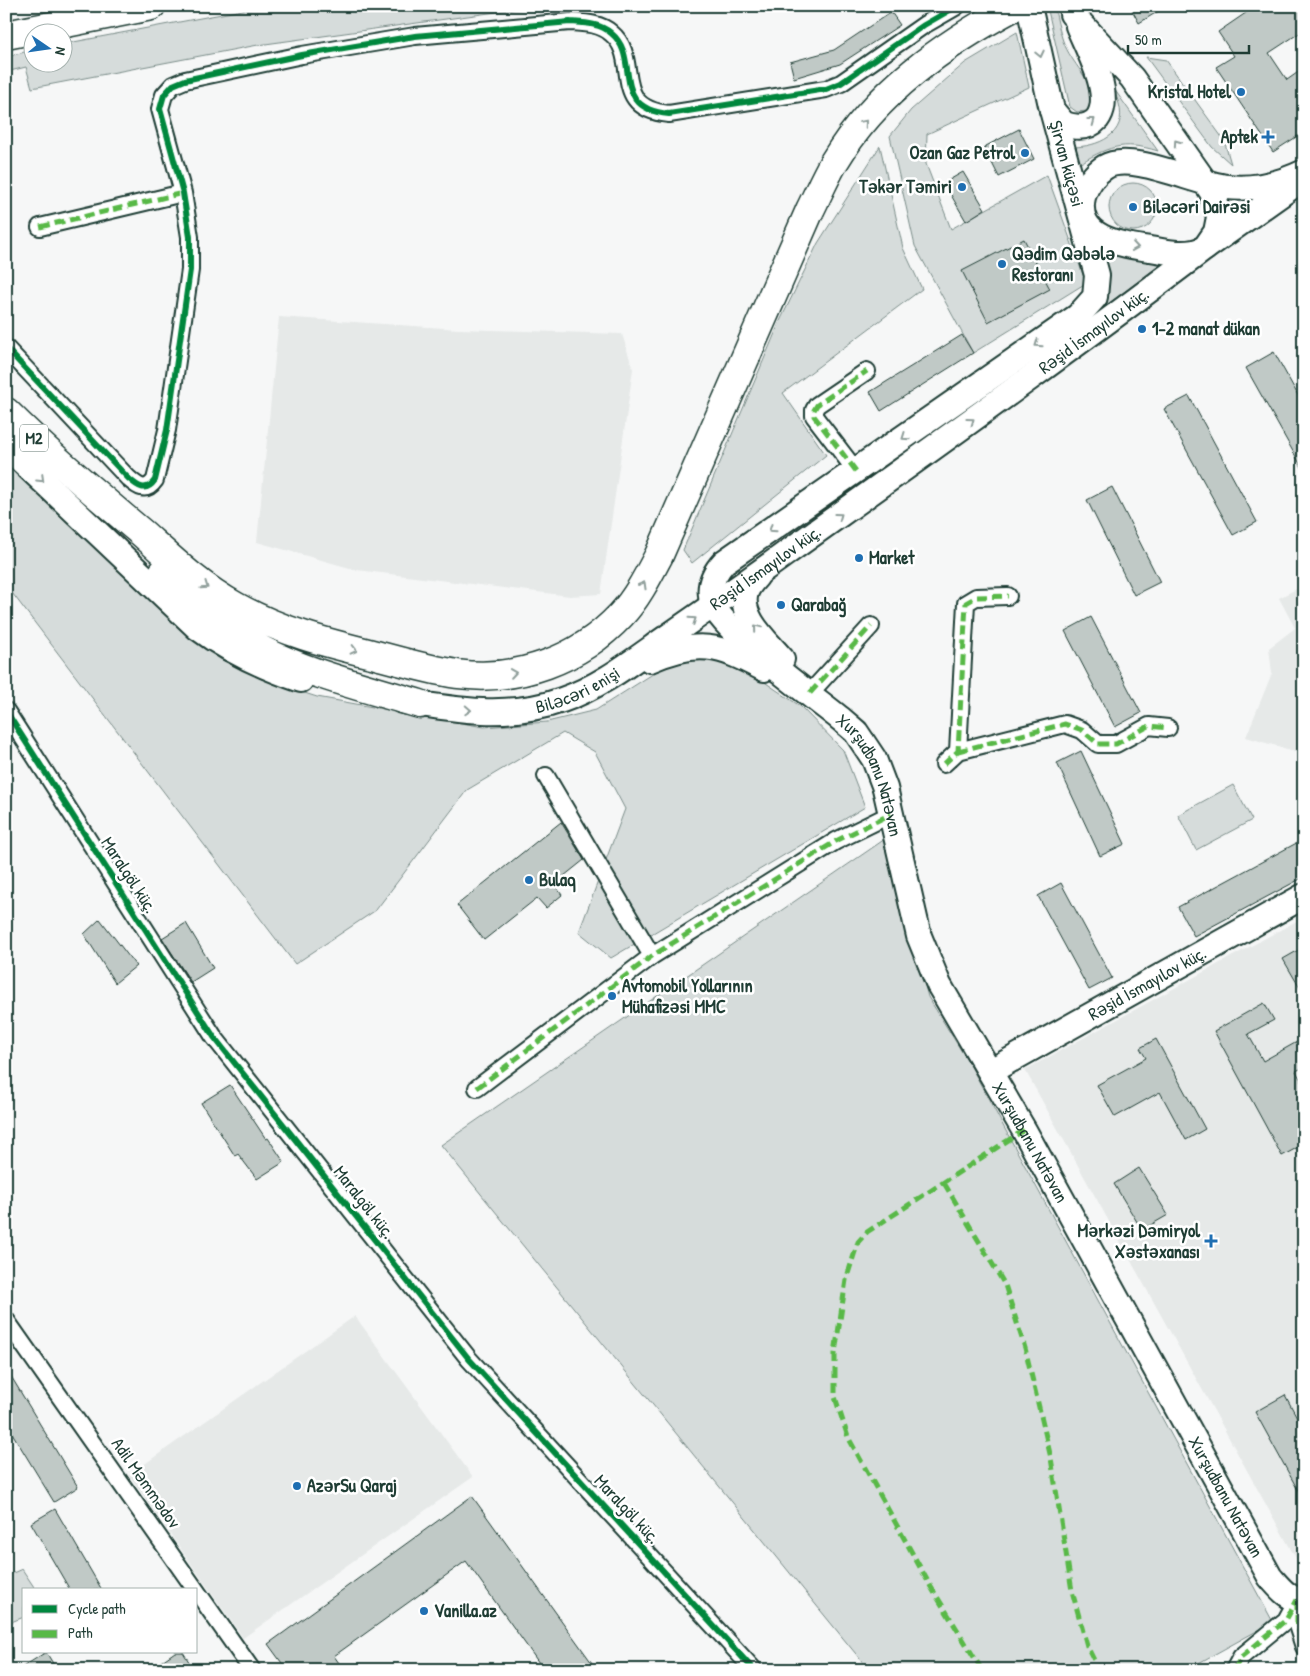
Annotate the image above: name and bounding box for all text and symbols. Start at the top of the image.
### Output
north arrow [22,22,72,72]
scale bar [1128,22,1249,54]
text: 50 m [1135,29,1162,50]
text: N [51,45,71,57]
one-way arrow [1034,49,1045,58]
place label: Kristal Hotel [1148,79,1232,104]
marker: Kristal Hotel [1235,86,1247,98]
street label: Şirvan küçəsi [1043,117,1091,209]
one-way arrow [858,119,867,128]
one-way arrow [1086,119,1095,127]
place label: Aptek [1221,124,1259,150]
marker: Aptek [1262,131,1274,143]
place label: Ozan Gaz Petrol [909,140,1016,165]
one-way arrow [1175,140,1183,149]
marker: Ozan Gaz Petrol [1019,147,1031,159]
place label: Təkər Təmiri [858,174,952,199]
marker: Təkər Təmiri [956,181,968,193]
place label: Biləcəri Dairəsi [1143,194,1251,219]
marker: Biləcəri Dairəsi [1127,201,1139,213]
place label: Qədim Qəbələ Restoranı [1012,241,1115,287]
one-way arrow [1130,242,1139,252]
marker: Qədim Qəbələ Restoranı [996,258,1008,270]
street label: Rəşid İsmayılov küç. [1033,282,1154,380]
place label: 1-2 manat dükan [1152,316,1260,341]
marker: 1-2 manat dükan [1136,323,1148,335]
one-way arrow [1034,338,1044,347]
one-way arrow [965,418,974,427]
road number: M2 [20,424,48,452]
one-way arrow [901,431,911,440]
one-way arrow [36,473,45,482]
one-way arrow [833,513,842,522]
street label: Rəşid İsmayılov küç. [704,519,826,616]
one-way arrow [768,523,777,532]
place label: Market [869,545,915,570]
marker: Market [853,552,865,564]
one-way arrow [200,580,209,589]
one-way arrow [636,581,646,590]
place label: Qarabağ [791,592,846,618]
marker: Qarabağ [775,599,787,611]
one-way arrow [688,616,697,626]
one-way arrow [755,625,763,634]
one-way arrow [349,644,358,655]
street label: Biləcəri enişi [533,660,625,719]
one-way arrow [509,668,517,678]
one-way arrow [464,705,472,716]
street label: Xurşudbanu Natəvan [831,707,909,839]
street label: Maralgöl küç. [95,832,163,918]
place label: Bulaq [539,867,576,893]
marker: Bulaq [523,874,535,886]
street label: Rəşid İsmayılov küç. [1084,940,1210,1026]
place label: Avtomobil Yollarının Mühafizəsi MMC [622,973,753,1019]
marker: Avtomobil Yollarının Mühafizəsi MMC [606,990,618,1002]
street label: Xurşudbanu Natəvan [986,1077,1075,1207]
street label: Maralgöl küç. [328,1160,401,1243]
place label: Mərkəzi Dəmiryol Xəstəxanası [1078,1218,1201,1264]
marker: Mərkəzi Dəmiryol Xəstəxanası [1204,1234,1218,1248]
street label: Xurşudbanu Natəvan [1183,1431,1270,1562]
street label: Adil Məmmədov [106,1432,187,1533]
street label: Maralgöl küç. [589,1469,666,1549]
place label: AzərSu Qaraj [307,1473,397,1498]
marker: AzərSu Qaraj [291,1480,303,1492]
legend [22,1588,198,1654]
text: Cycle path [68,1598,126,1619]
place label: Vanilla.az [434,1598,497,1623]
marker: Vanilla.az [418,1605,430,1617]
text: Path [68,1622,93,1643]

